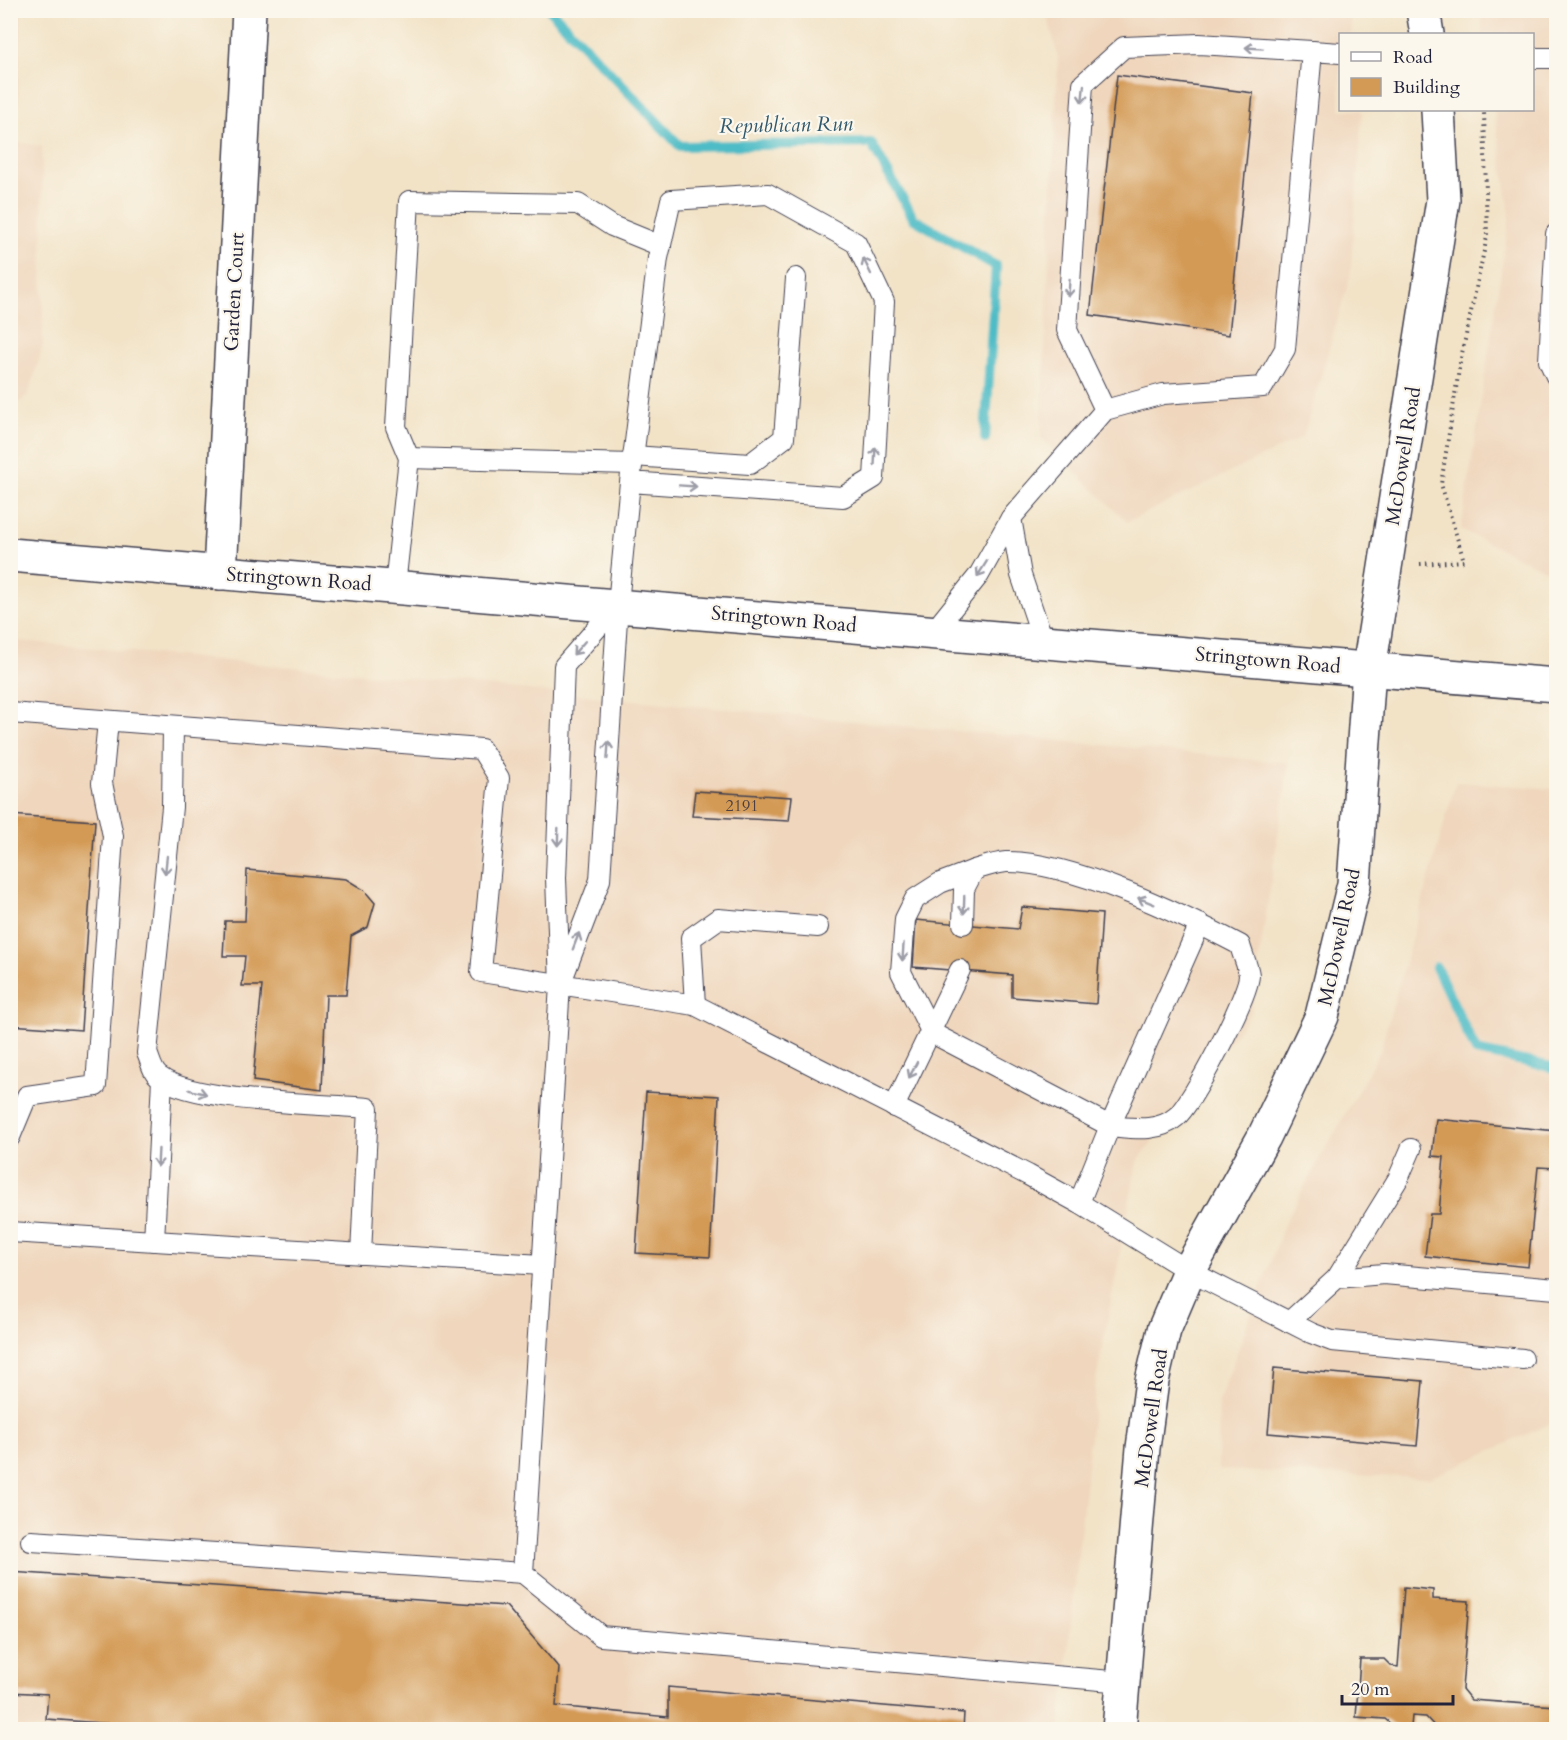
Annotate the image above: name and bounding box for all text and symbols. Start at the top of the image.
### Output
legend [1339,33,1534,111]
one-way arrow [1245,42,1265,53]
text: Road [1393,45,1433,70]
text: Building [1393,75,1461,100]
one-way arrow [1077,83,1088,103]
water label: Republican Run [719,109,854,141]
street label: Garden Court [217,231,251,352]
one-way arrow [861,257,872,275]
one-way arrow [1064,277,1075,297]
street label: McDowell Road [1379,385,1427,527]
one-way arrow [870,447,881,467]
one-way arrow [678,481,698,492]
street label: Stringtown Road [225,560,373,598]
one-way arrow [975,560,987,577]
street label: Stringtown Road [710,599,858,639]
one-way arrow [572,640,586,655]
street label: Stringtown Road [1194,640,1342,680]
one-way arrow [603,741,614,761]
house number: 2191 [726,795,758,817]
one-way arrow [552,827,563,847]
one-way arrow [160,855,171,875]
street label: McDowell Road [1311,866,1367,1008]
one-way arrow [958,894,969,914]
one-way arrow [1137,895,1156,906]
one-way arrow [572,932,583,951]
one-way arrow [897,942,908,961]
one-way arrow [907,1061,919,1078]
one-way arrow [188,1086,207,1098]
one-way arrow [152,1148,163,1168]
street label: McDowell Road [1128,1347,1174,1489]
scale bar [1342,1668,1453,1706]
text: 20 m [1351,1677,1390,1702]

